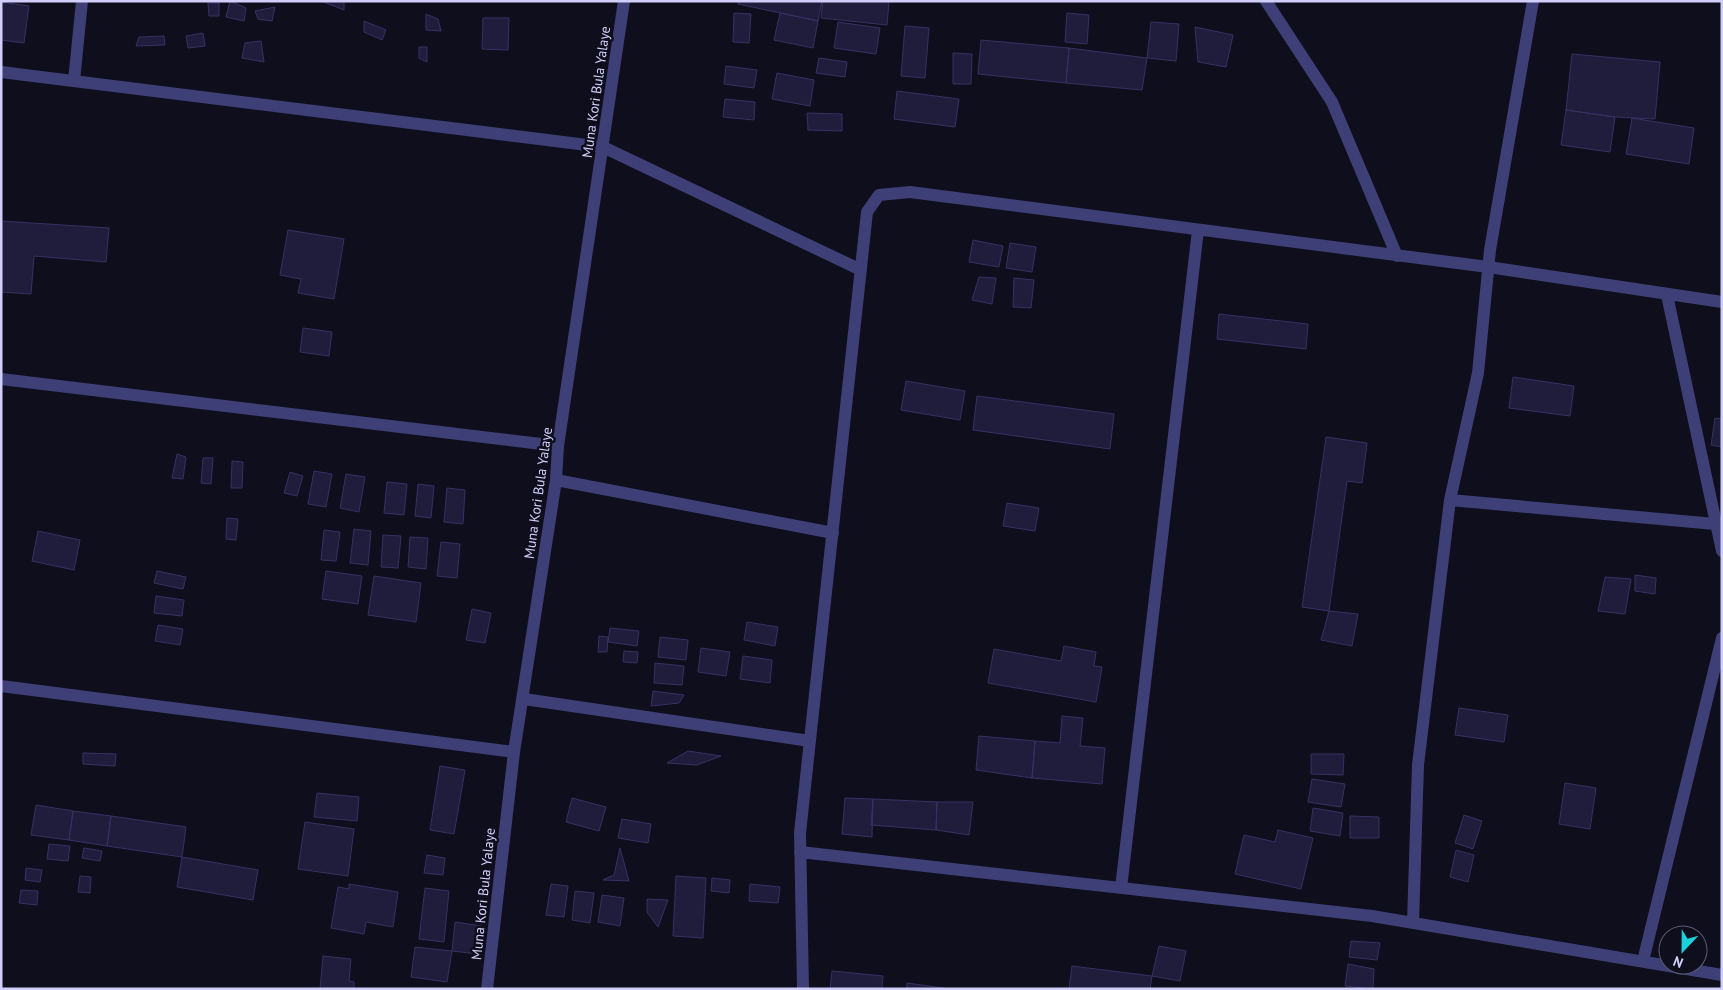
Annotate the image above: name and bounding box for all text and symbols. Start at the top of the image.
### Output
street label: Muna Kori Bula Yalaye [578,25,614,159]
street label: Muna Kori Bula Yalaye [520,426,556,560]
street label: Muna Kori Bula Yalaye [467,827,499,961]
north arrow [1658,925,1708,975]
text: N [1670,952,1686,972]

